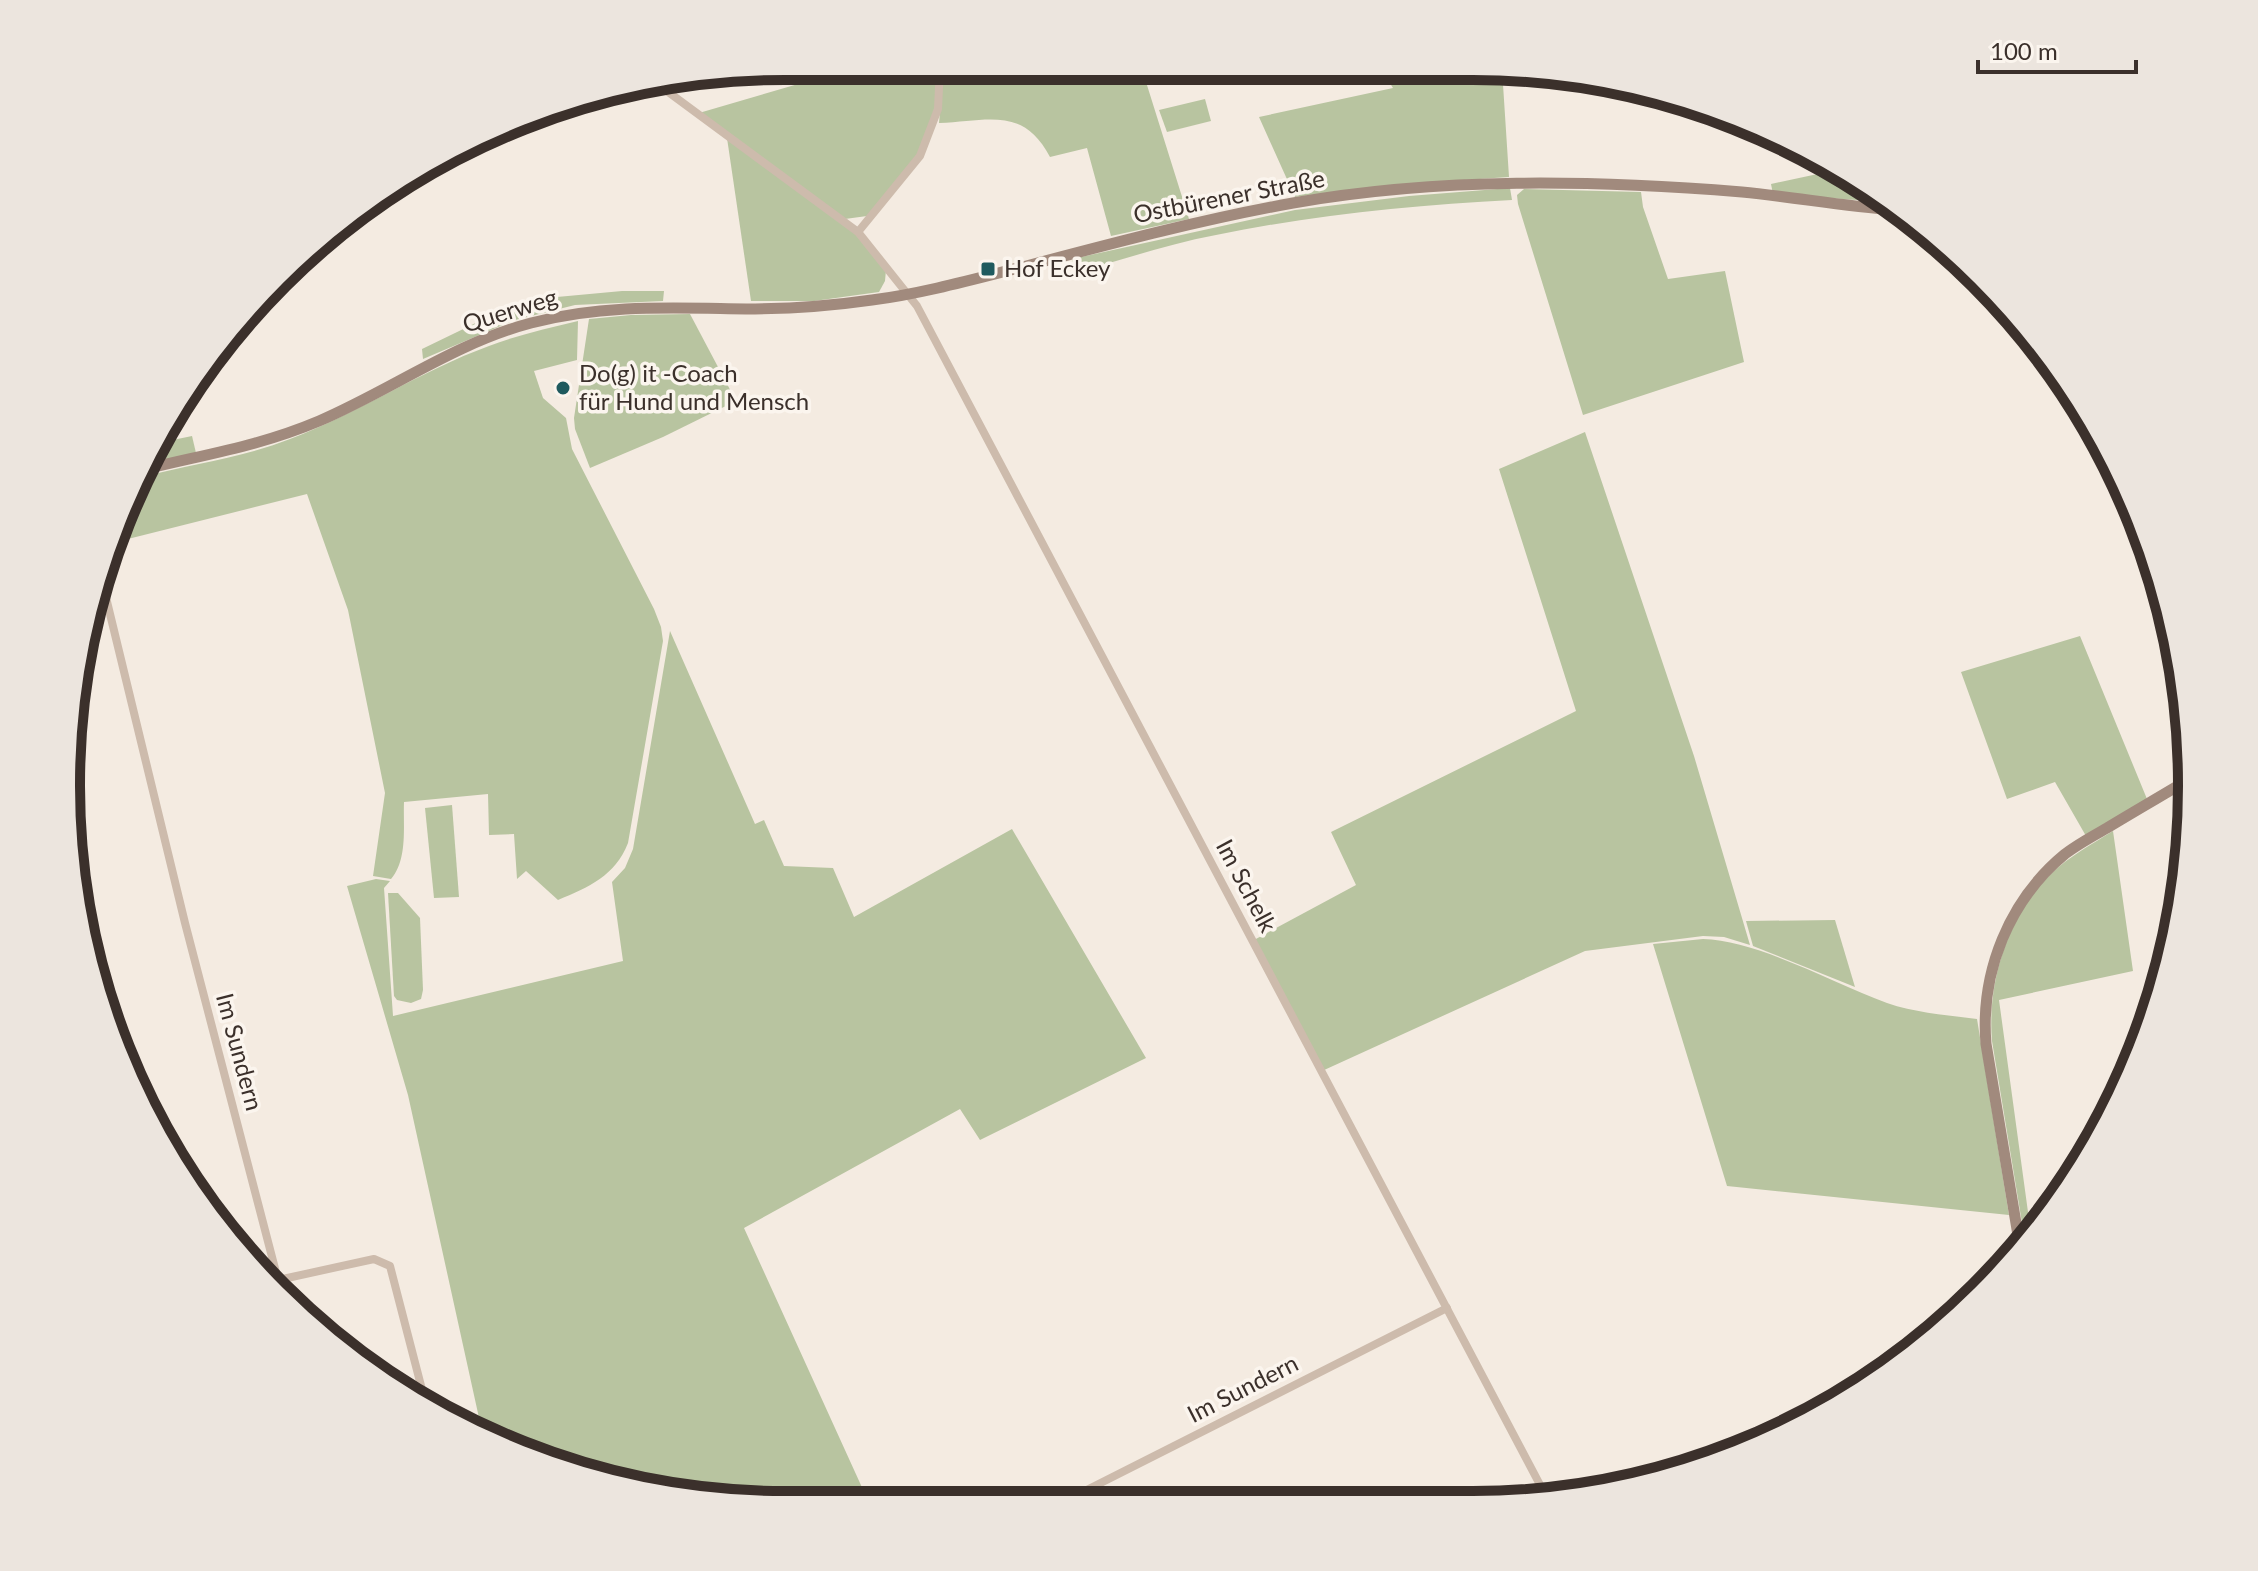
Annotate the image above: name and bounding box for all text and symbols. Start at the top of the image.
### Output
scale bar [1978,24,2136,74]
text: 100 m [1990,36,2058,65]
street label: Ostbürener Straße [1131,163,1327,228]
place label: Hof Eckey [1004,253,1111,282]
marker: Hof Eckey [979,260,997,278]
street label: Querweg [459,281,561,338]
place label: Do(g) it -Coach für Hund und Mensch [579,358,809,415]
marker: Do(g) it -Coach für Hund und Mensch [554,379,572,397]
street label: Im Schelk [1211,834,1284,937]
street label: Im Sundern [211,990,270,1113]
street label: Im Sundern [1182,1347,1302,1428]

